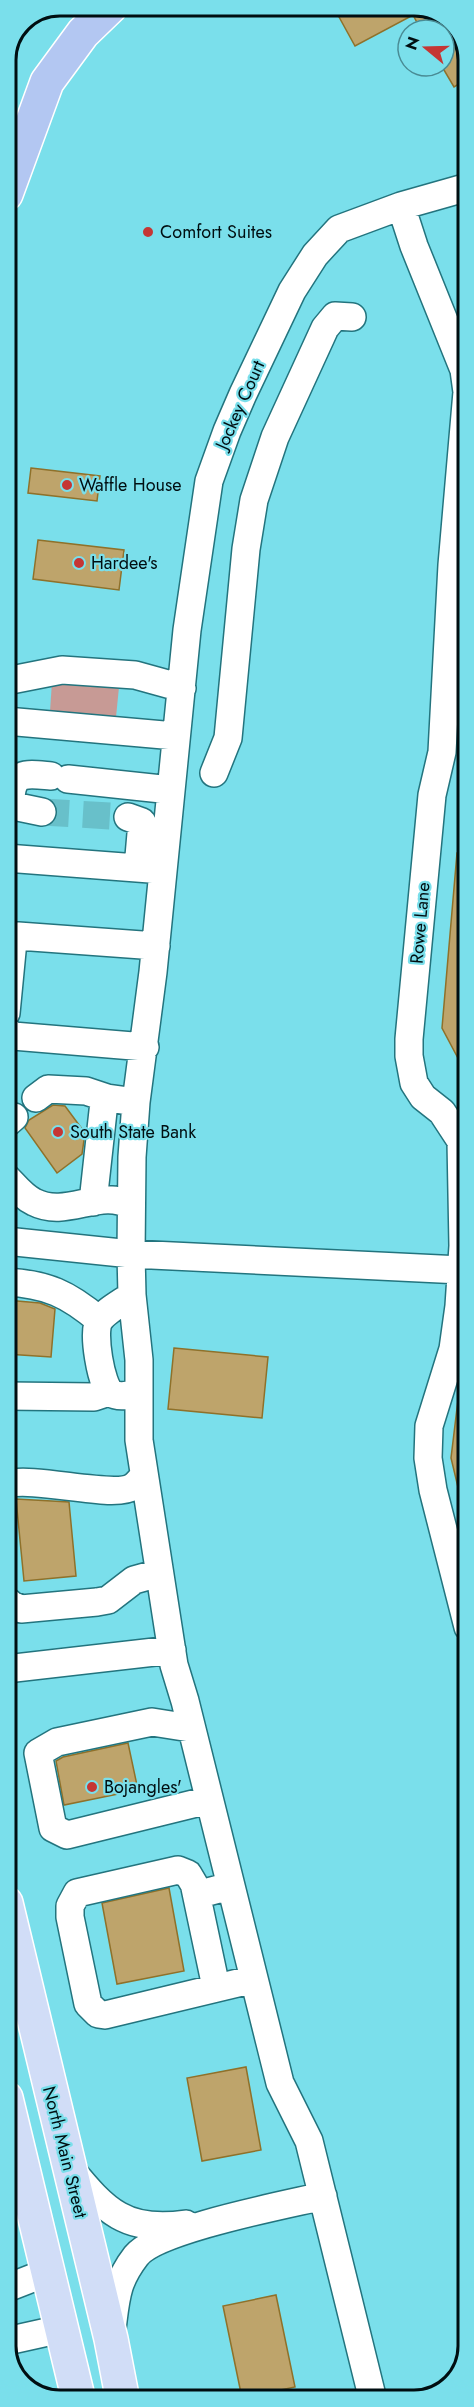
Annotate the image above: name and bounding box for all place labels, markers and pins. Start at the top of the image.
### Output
place label: Comfort Suites [160,219,272,245]
marker: Comfort Suites [141,225,155,239]
place label: Waffle House [79,472,181,498]
marker: Waffle House [60,478,74,492]
place label: Hardee's [91,550,158,576]
marker: Hardee's [72,556,86,570]
place label: South State Bank [70,1119,196,1145]
marker: South State Bank [51,1125,65,1139]
place label: Bojangles' [104,1774,182,1800]
marker: Bojangles' [85,1780,99,1794]

